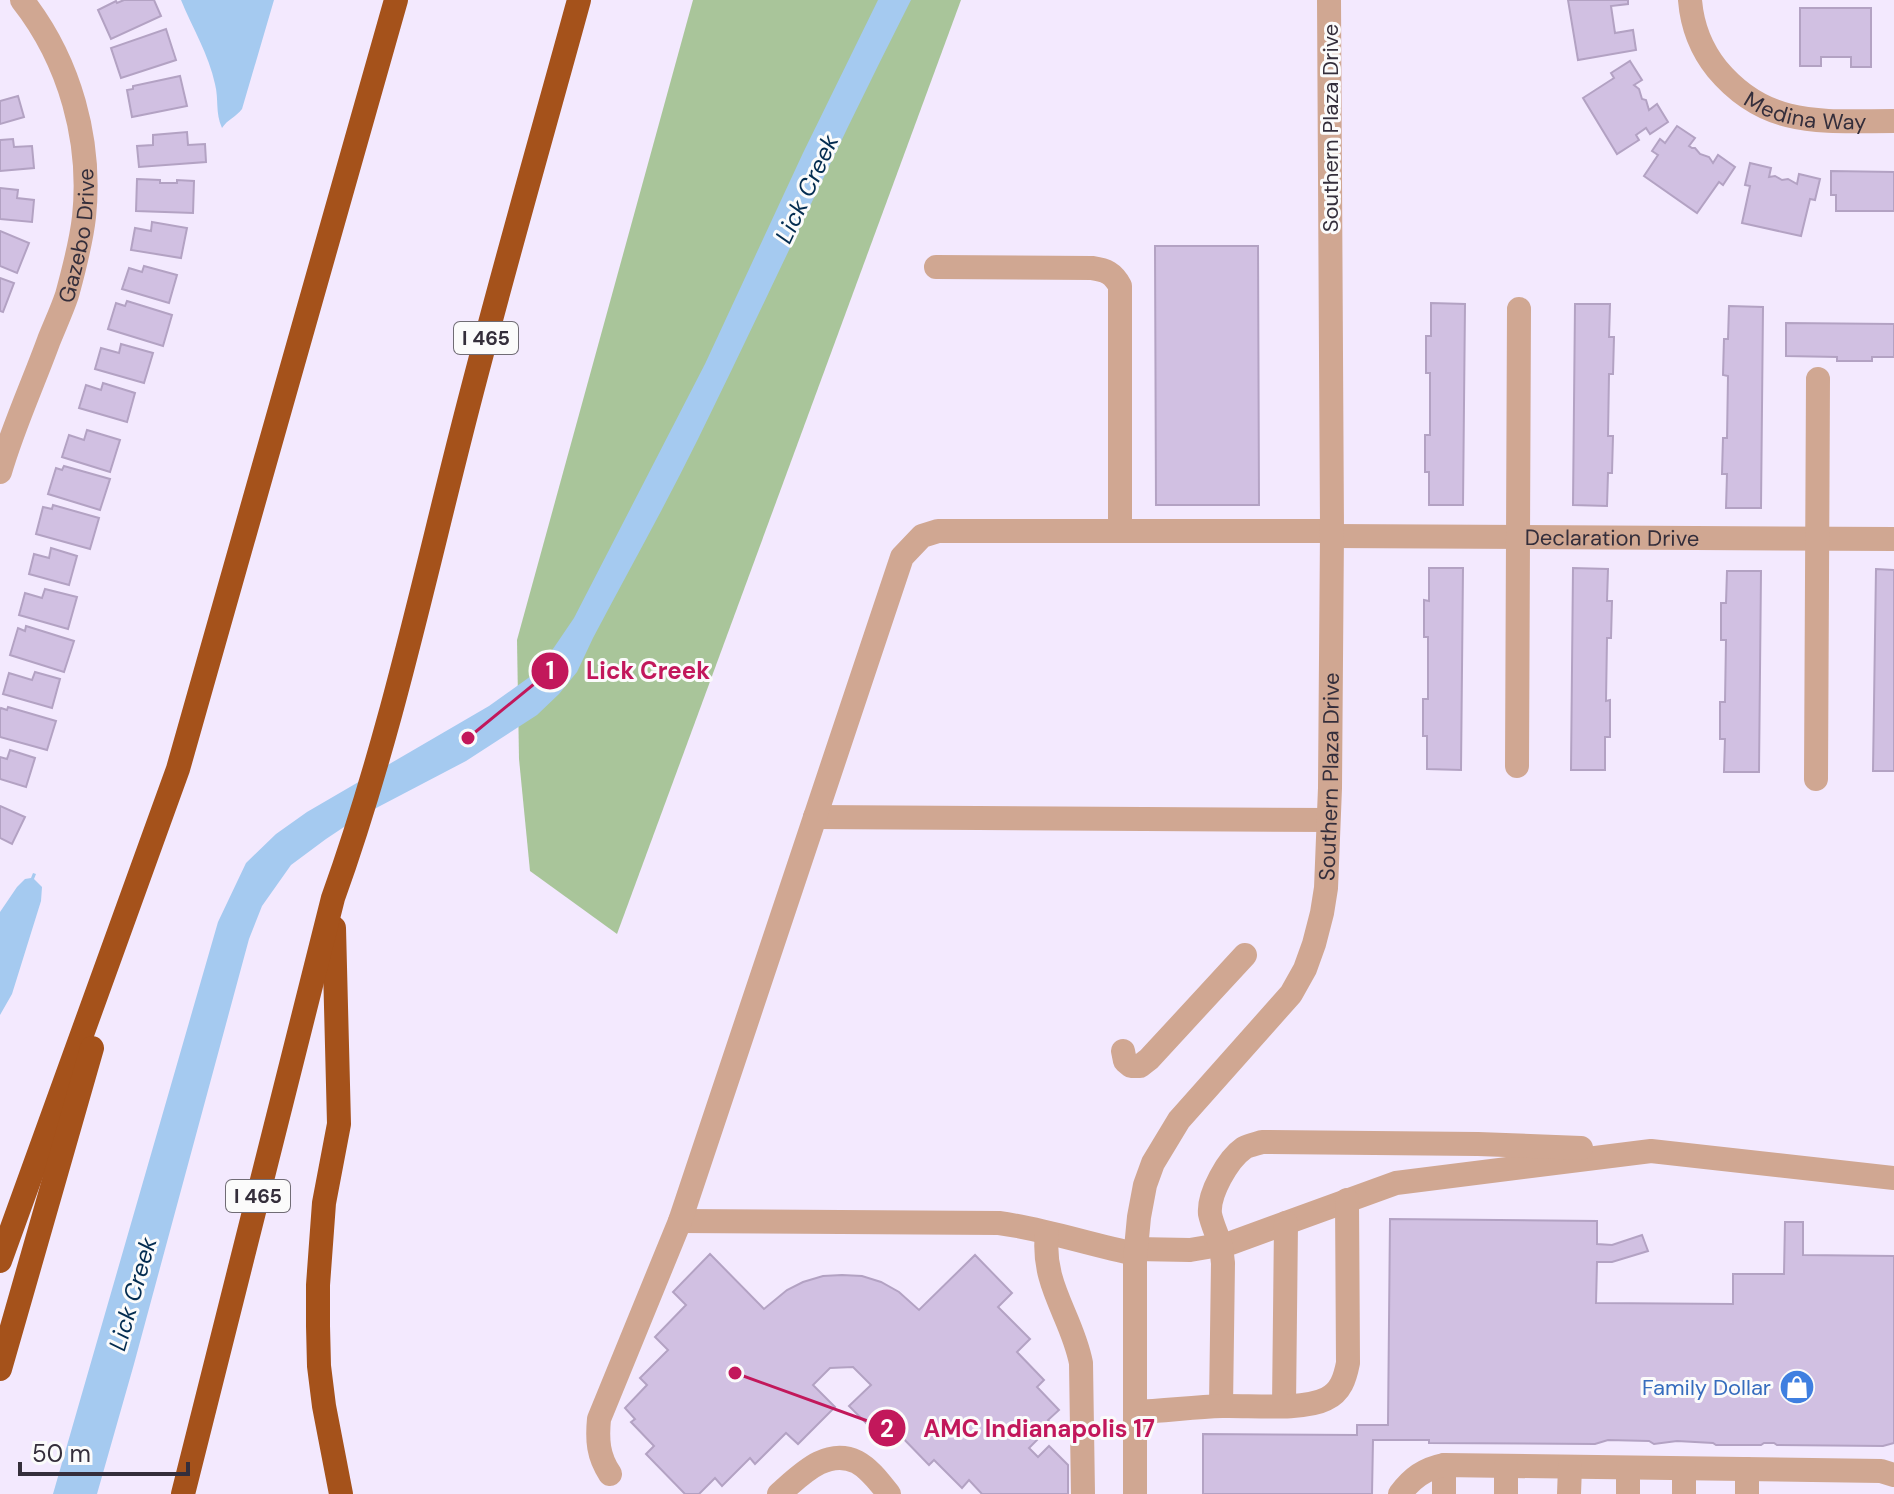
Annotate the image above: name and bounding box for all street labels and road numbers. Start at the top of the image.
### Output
street label: Southern Plaza Drive [1316,24,1345,232]
street label: Medina Way [1739,85,1866,136]
street label: Gazebo Drive [52,168,101,306]
road number: I 465 [454,322,518,354]
street label: Declaration Drive [1525,523,1699,553]
street label: Southern Plaza Drive [1312,672,1346,881]
road number: I 465 [226,1180,290,1212]

